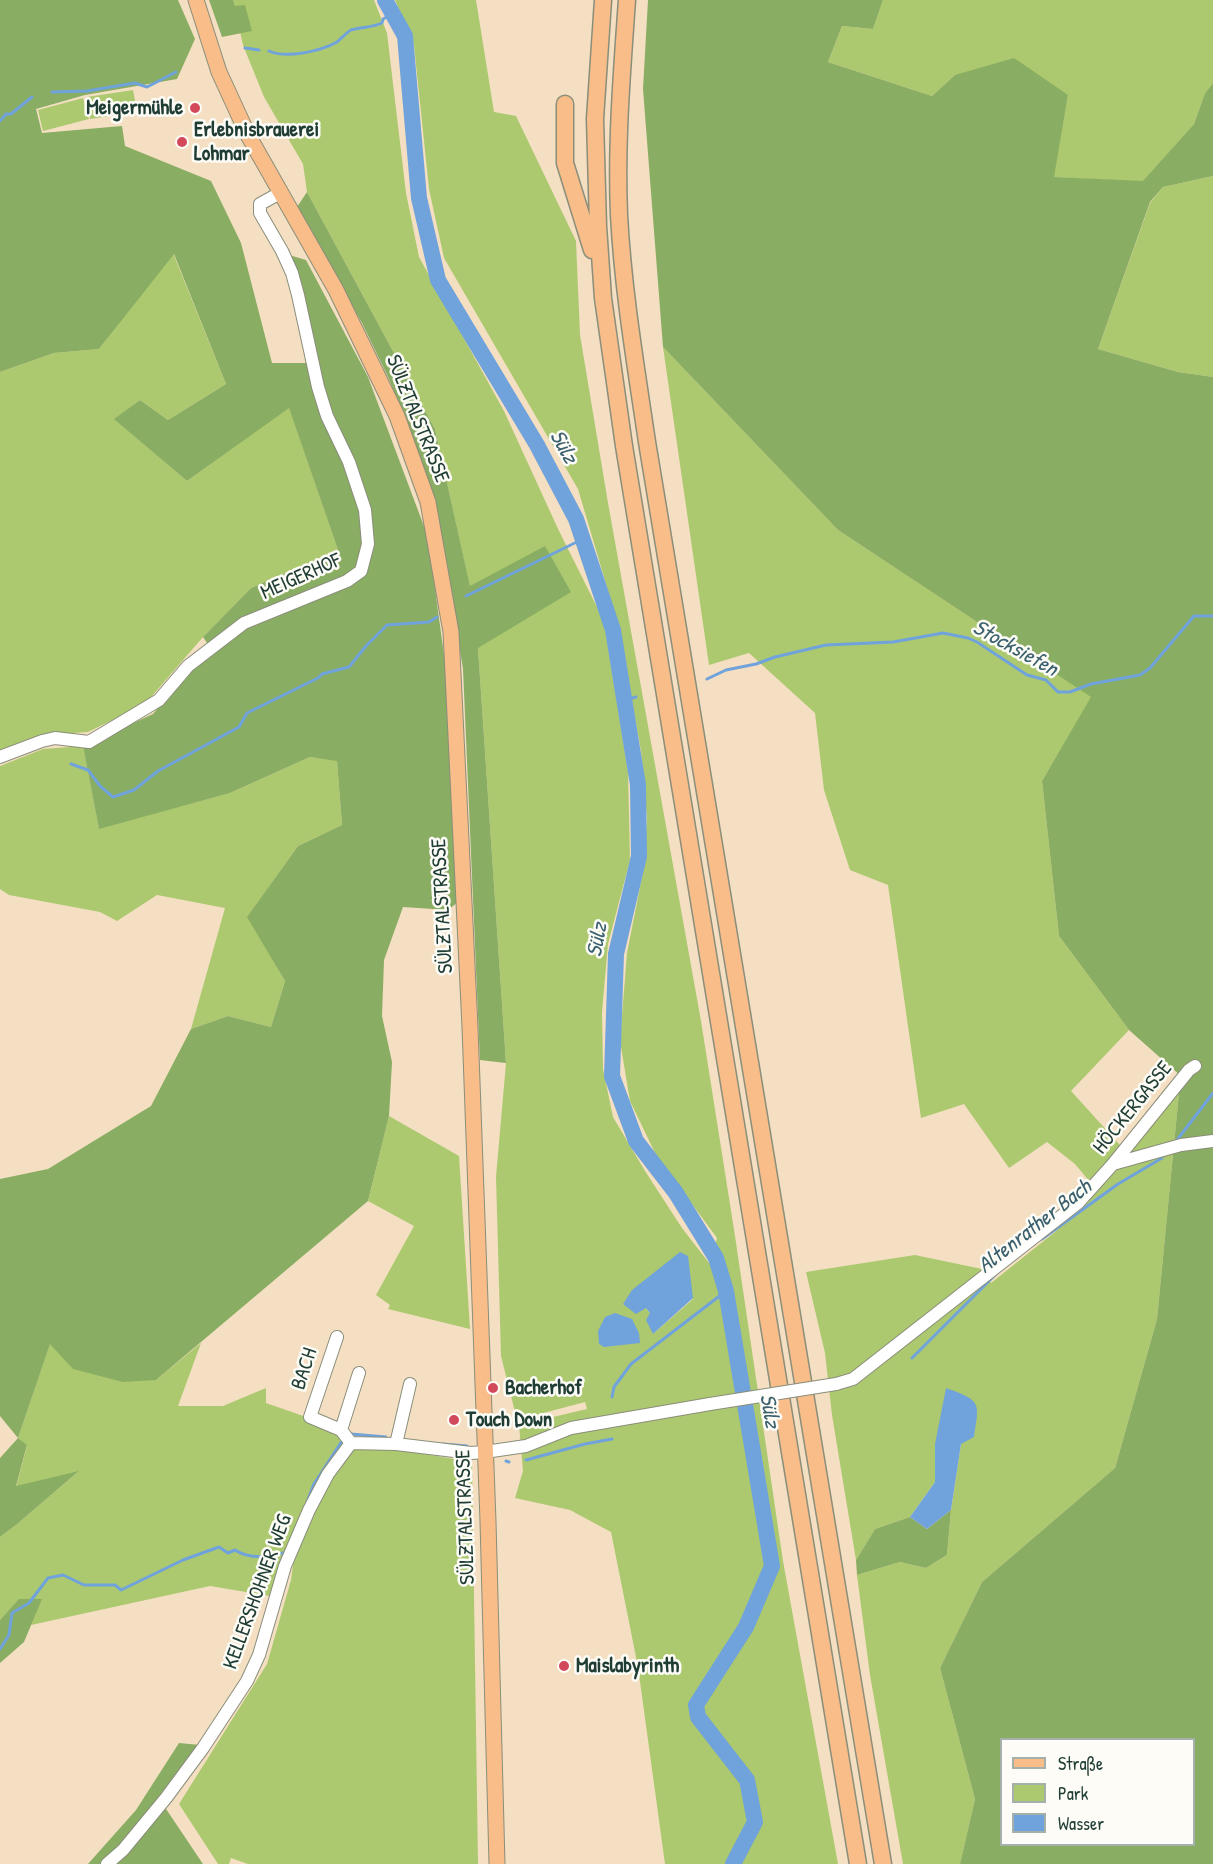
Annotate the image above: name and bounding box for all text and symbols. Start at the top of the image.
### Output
place label: Meigermühle [86,95,183,121]
marker: Meigermühle [188,101,202,115]
place label: Erlebnisbrauerei Lohmar [194,117,319,167]
marker: Erlebnisbrauerei Lohmar [175,135,189,149]
street label: SÜLZTALSTRASSE [380,352,454,486]
water label: Sülz [543,426,583,468]
street label: MEIGERHOF [257,548,345,606]
water label: Stocksiefen [968,615,1062,683]
street label: SÜLZTALSTRASSE [427,838,459,974]
water label: Sülz [582,921,614,959]
street label: HÖCKERGASSE [1088,1057,1178,1159]
water label: Altenrather Bach [973,1175,1097,1279]
street label: BACH [286,1345,324,1393]
place label: Bacherhof [505,1375,582,1401]
marker: Bacherhof [486,1381,500,1395]
water label: Sülz [753,1392,785,1430]
place label: Touch Down [466,1407,552,1433]
marker: Touch Down [447,1413,461,1427]
street label: SÜLZTALSTRASSE [451,1449,481,1585]
street label: KELLERSHOHNER WEG [218,1511,298,1673]
place label: Maislabyrinth [576,1653,679,1679]
marker: Maislabyrinth [557,1659,571,1673]
legend [1000,1738,1195,1846]
text: Straße [1058,1751,1103,1776]
text: Park [1058,1781,1088,1806]
text: Wasser [1058,1811,1104,1836]

